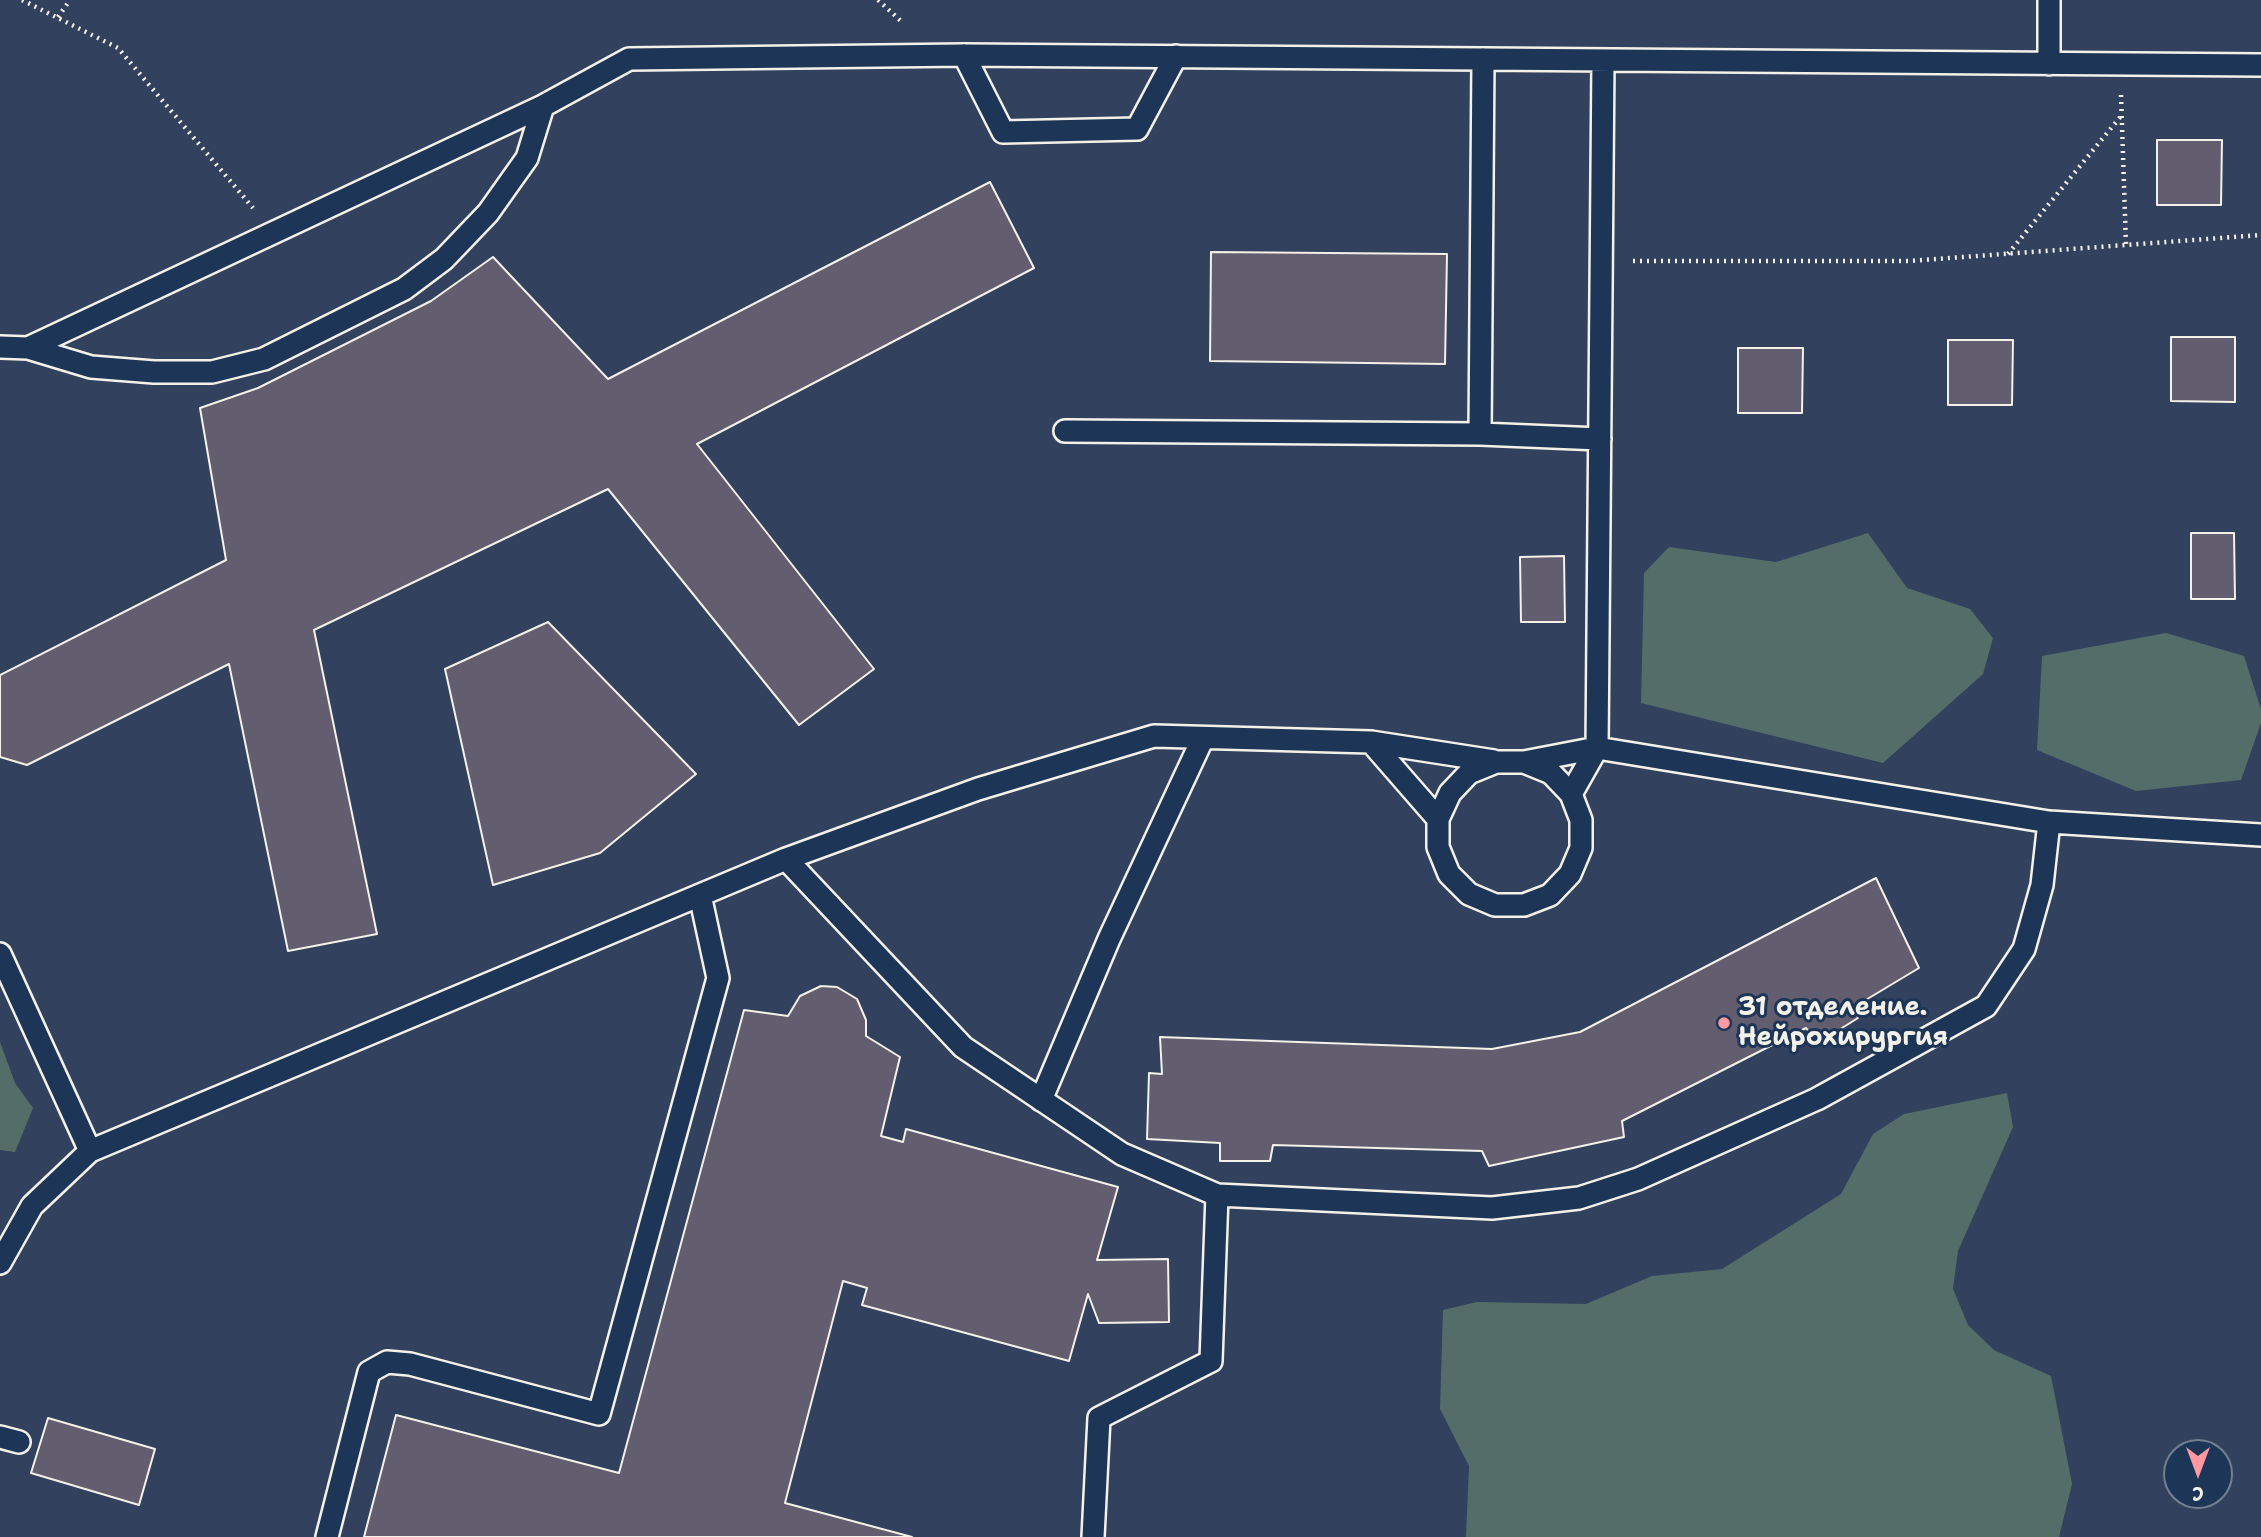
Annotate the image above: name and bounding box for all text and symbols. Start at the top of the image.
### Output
place label: 31 отделение. Нейрохирургия [1738,992,1948,1054]
marker: 31 отделение. Нейрохирургия [1716,1015,1732,1031]
north arrow [2163,1439,2233,1509]
text: С [2192,1481,2204,1506]

